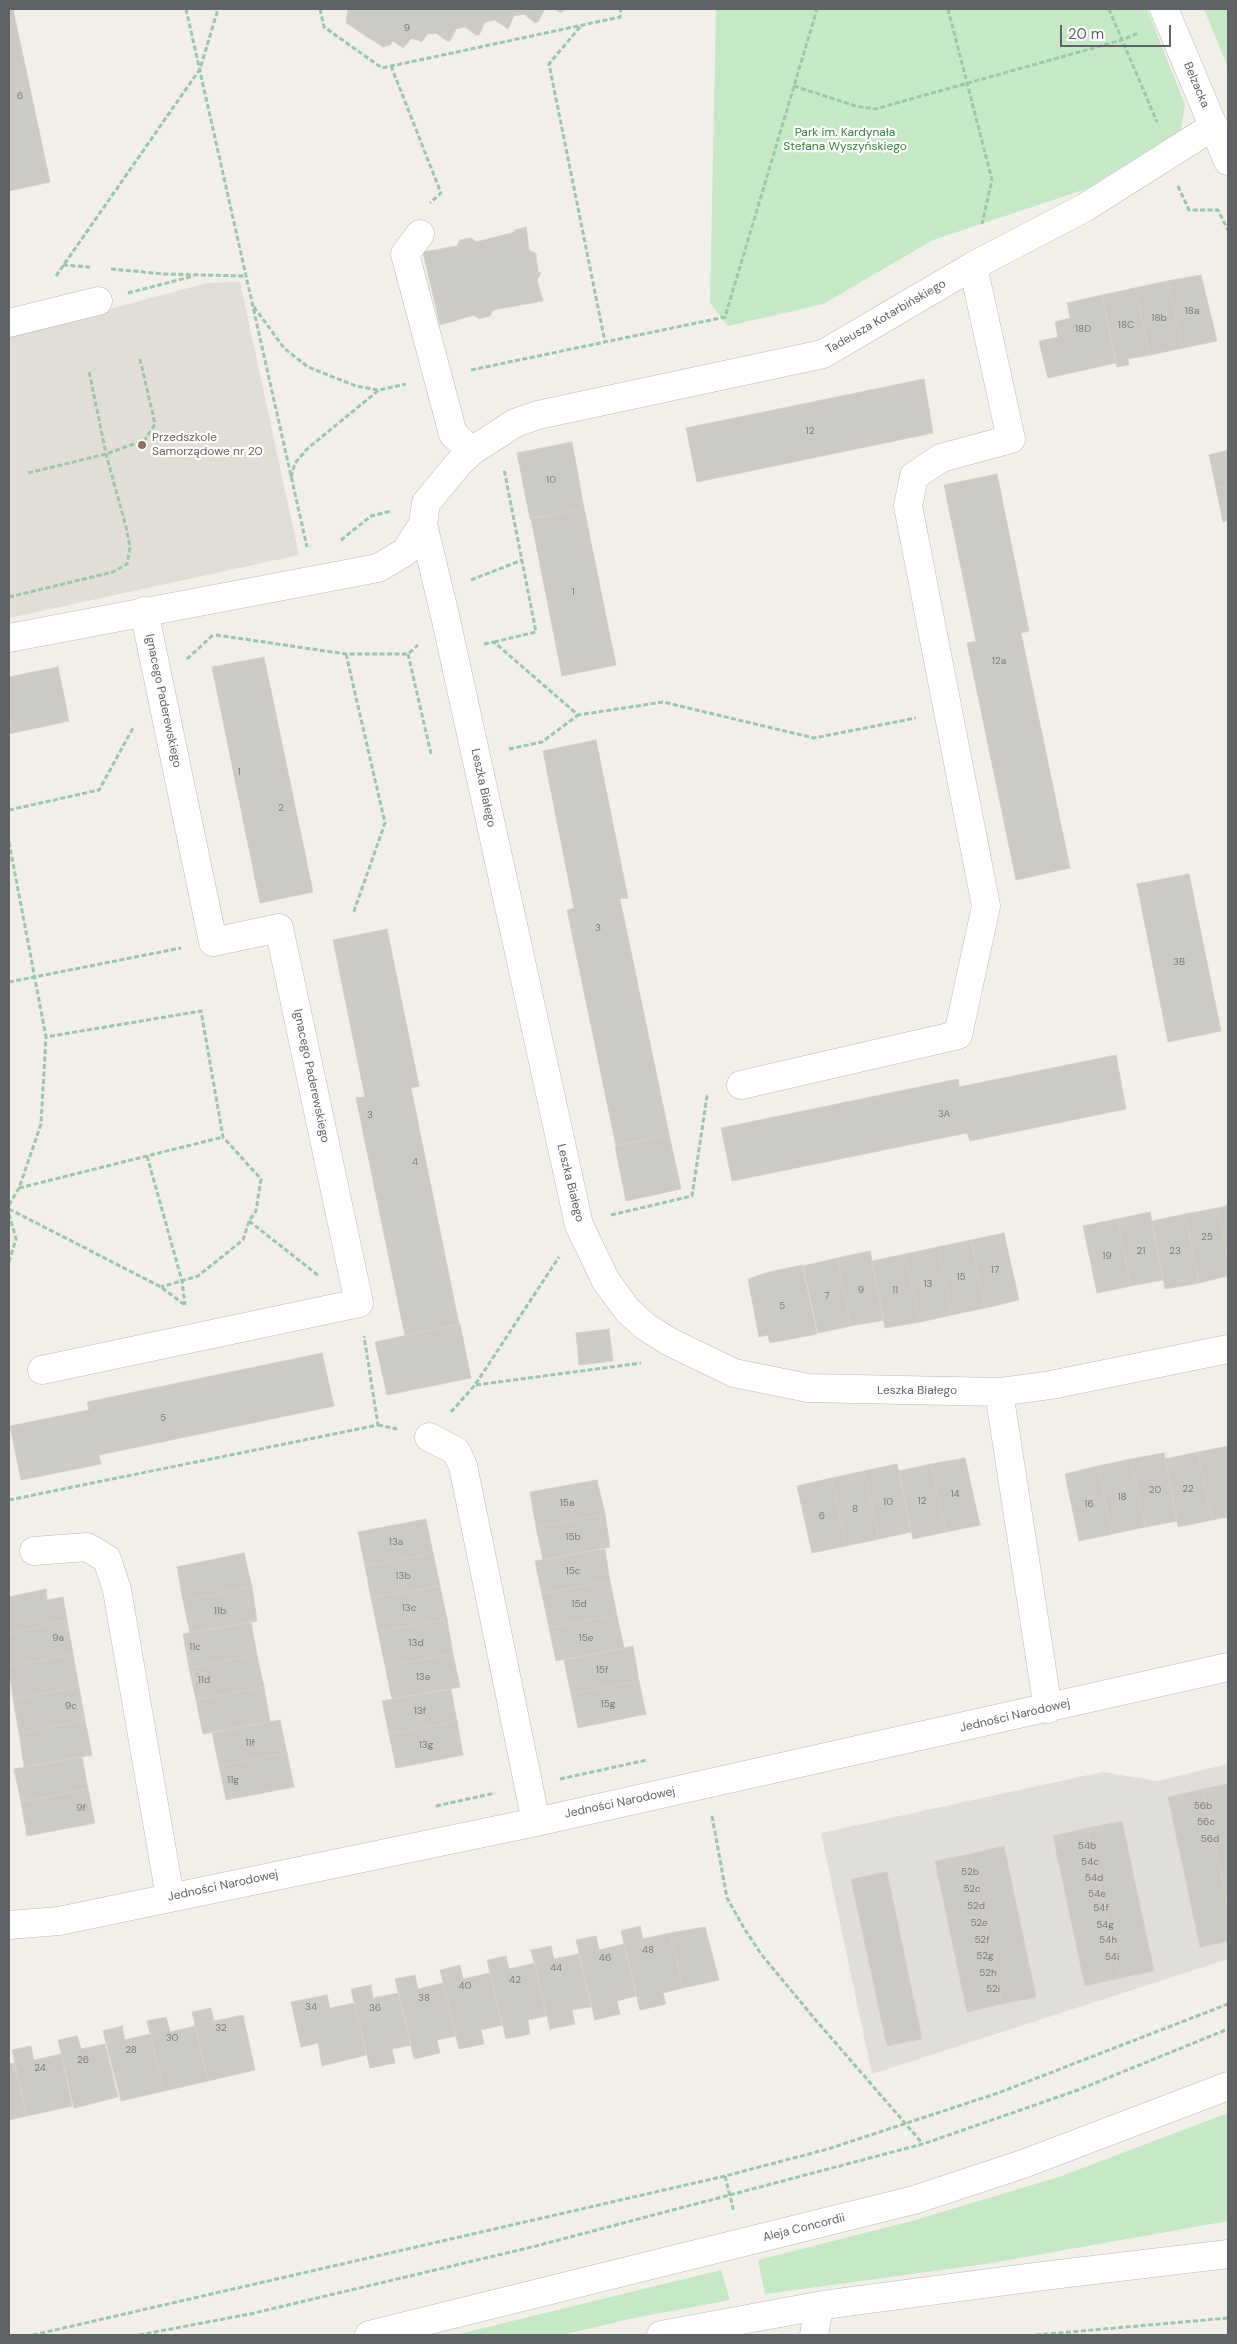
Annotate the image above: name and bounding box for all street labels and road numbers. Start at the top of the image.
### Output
street label: Belzacka [1180,60,1212,110]
street label: Tadeusza Kotarbińskiego [823,277,949,357]
street label: Ignacego Paderewskiego [142,633,184,769]
street label: Leszka Białego [468,747,498,829]
street label: Ignacego Paderewskiego [290,1008,332,1144]
street label: Leszka Białego [553,1142,587,1224]
street label: Leszka Białego [877,1384,957,1398]
street label: Jedności Narodowej [959,1696,1071,1736]
street label: Jedności Narodowej [563,1784,677,1822]
street label: Jedności Narodowej [166,1867,280,1905]
street label: Aleja Concordii [761,2211,847,2245]

